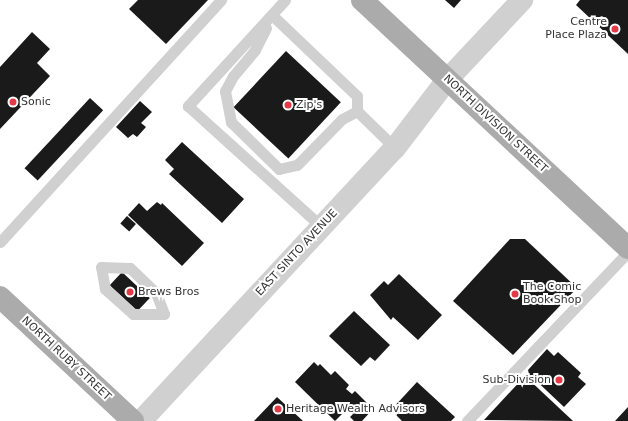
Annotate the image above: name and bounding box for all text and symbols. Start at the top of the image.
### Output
place label: Centre Place Plaza [545,16,607,42]
marker: Centre Place Plaza [610,24,620,34]
street label: NORTH DIVISION STREET [440,72,550,176]
place label: Sonic [21,95,51,109]
marker: Sonic [8,97,18,107]
place label: Zip's [296,98,322,112]
marker: Zip's [283,100,293,110]
street label: EAST SINTO AVENUE [253,207,341,299]
place label: The Comic Book Shop [523,281,582,307]
place label: Brews Bros [138,285,199,299]
marker: Brews Bros [125,287,135,297]
marker: The Comic Book Shop [510,289,520,299]
street label: NORTH RUBY STREET [19,314,113,404]
place label: Sub-Division [483,373,551,387]
marker: Sub-Division [554,375,564,385]
place label: Heritage Wealth Advisors [286,402,425,416]
marker: Heritage Wealth Advisors [273,404,283,414]

